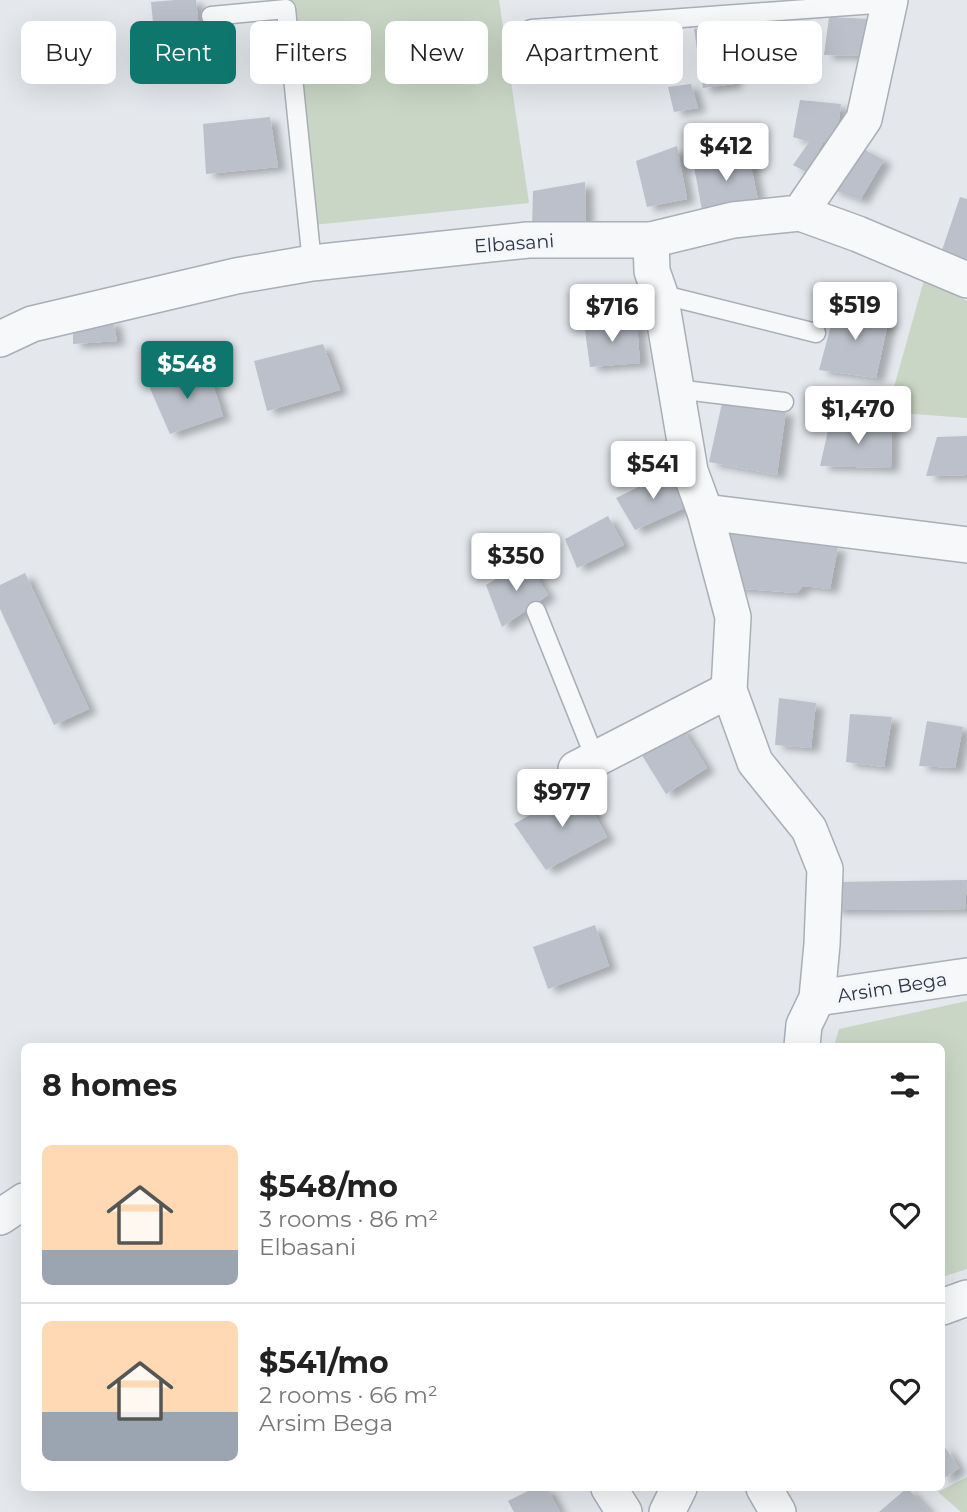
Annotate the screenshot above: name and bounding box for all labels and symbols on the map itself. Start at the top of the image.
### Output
pin: $412 [685,124,767,183]
street label: Elbasani [473,229,555,258]
pin: $519 [814,282,896,342]
pin: $716 [571,284,653,344]
pin: $548 [146,342,228,401]
pin: $1,470 [801,386,915,446]
pin: $541 [612,442,694,501]
pin: $350 [475,534,557,593]
pin: $977 [521,770,603,829]
street label: Arsim Bega [836,967,949,1008]

